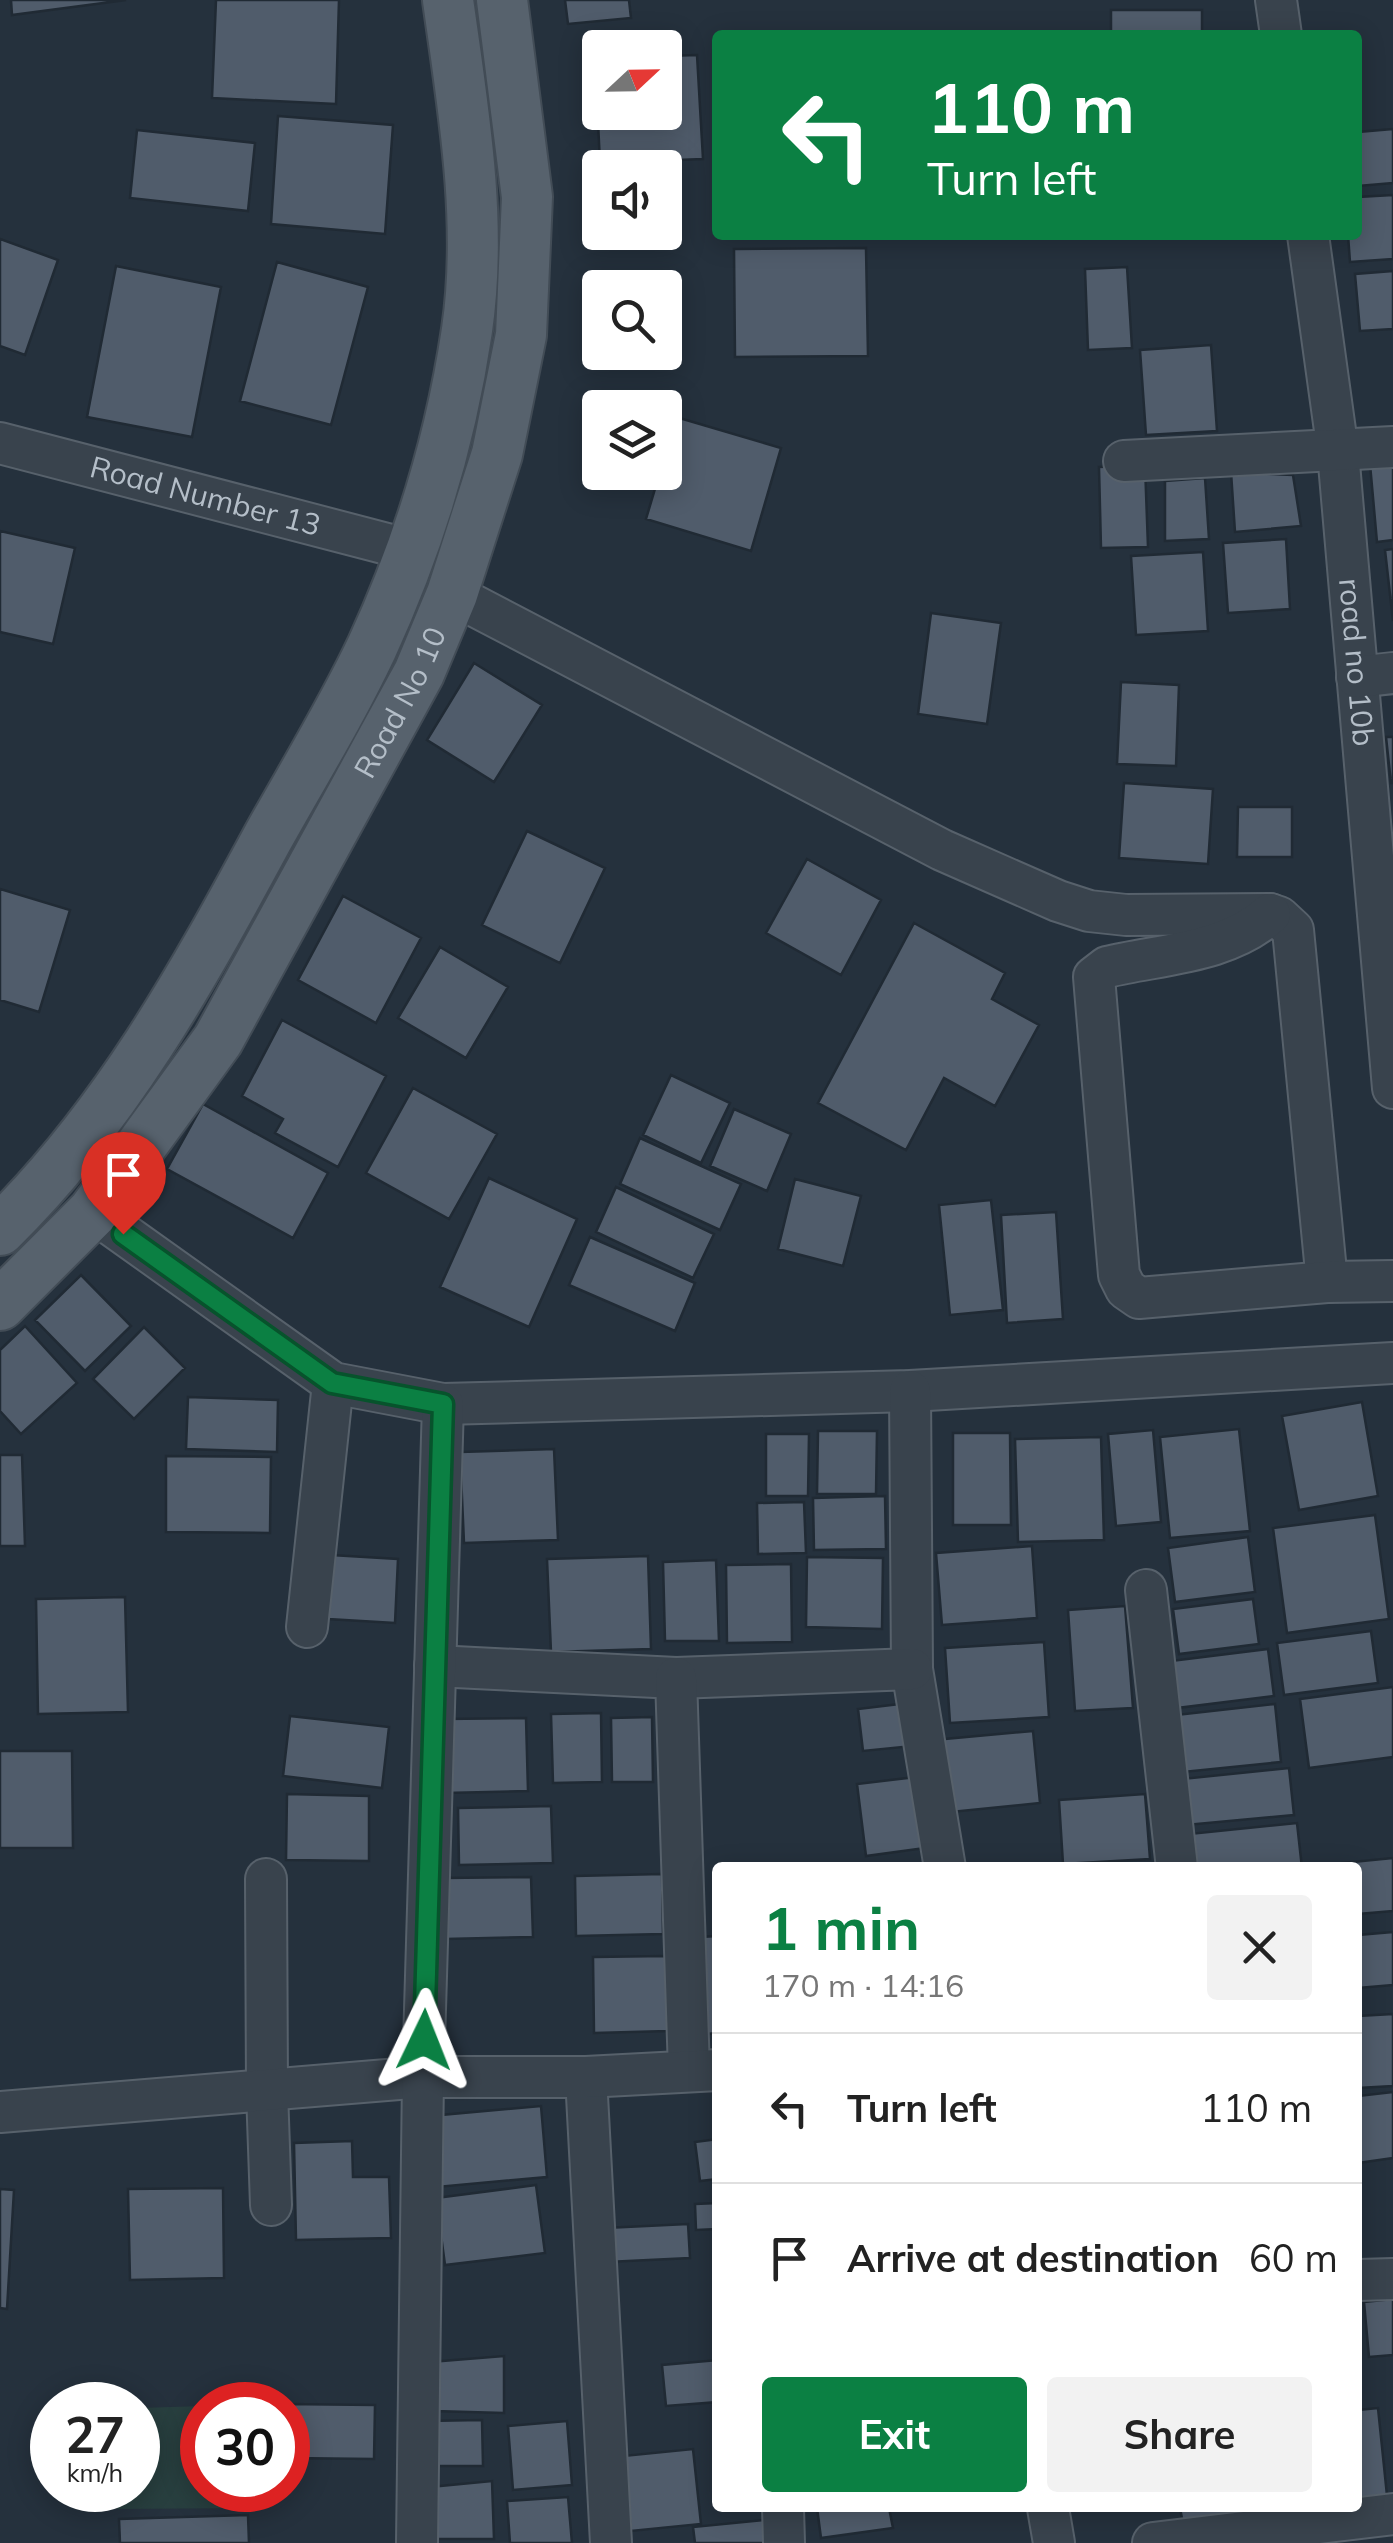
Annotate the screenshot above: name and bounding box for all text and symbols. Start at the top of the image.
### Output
north arrow [582,30,682,130]
map controls [582,30,682,490]
text: 110 m [927,63,1135,151]
icon: left [762,70,892,200]
button: sound [582,150,682,250]
text: Turn left [927,150,1096,206]
button: search [582,270,682,370]
button: layers [582,390,682,490]
street label: Road Number 13 [86,447,325,544]
street label: road no 10b [1331,577,1383,748]
street label: Road No 10 [345,621,454,784]
pin [81,1132,166,1235]
icon: arrive [96,1147,151,1202]
text: 1 min [762,1890,920,1965]
button: close [1207,1895,1312,2000]
text: 170 m · 14:16 [762,1965,964,2005]
position arrow [372,1988,476,2092]
icon: left [762,2081,817,2136]
text: Turn left [847,2084,997,2132]
text: 110 m [1200,2084,1312,2132]
icon: arrive [762,2231,817,2286]
text: Arrive at destination [847,2234,1219,2282]
text: 60 m [1249,2234,1338,2282]
button: Exit [762,2377,1027,2492]
button: Share [1047,2377,1312,2492]
speed limit sign: 30 [180,2382,310,2512]
text: 27 [65,2403,125,2466]
text: km/h [67,2457,123,2488]

